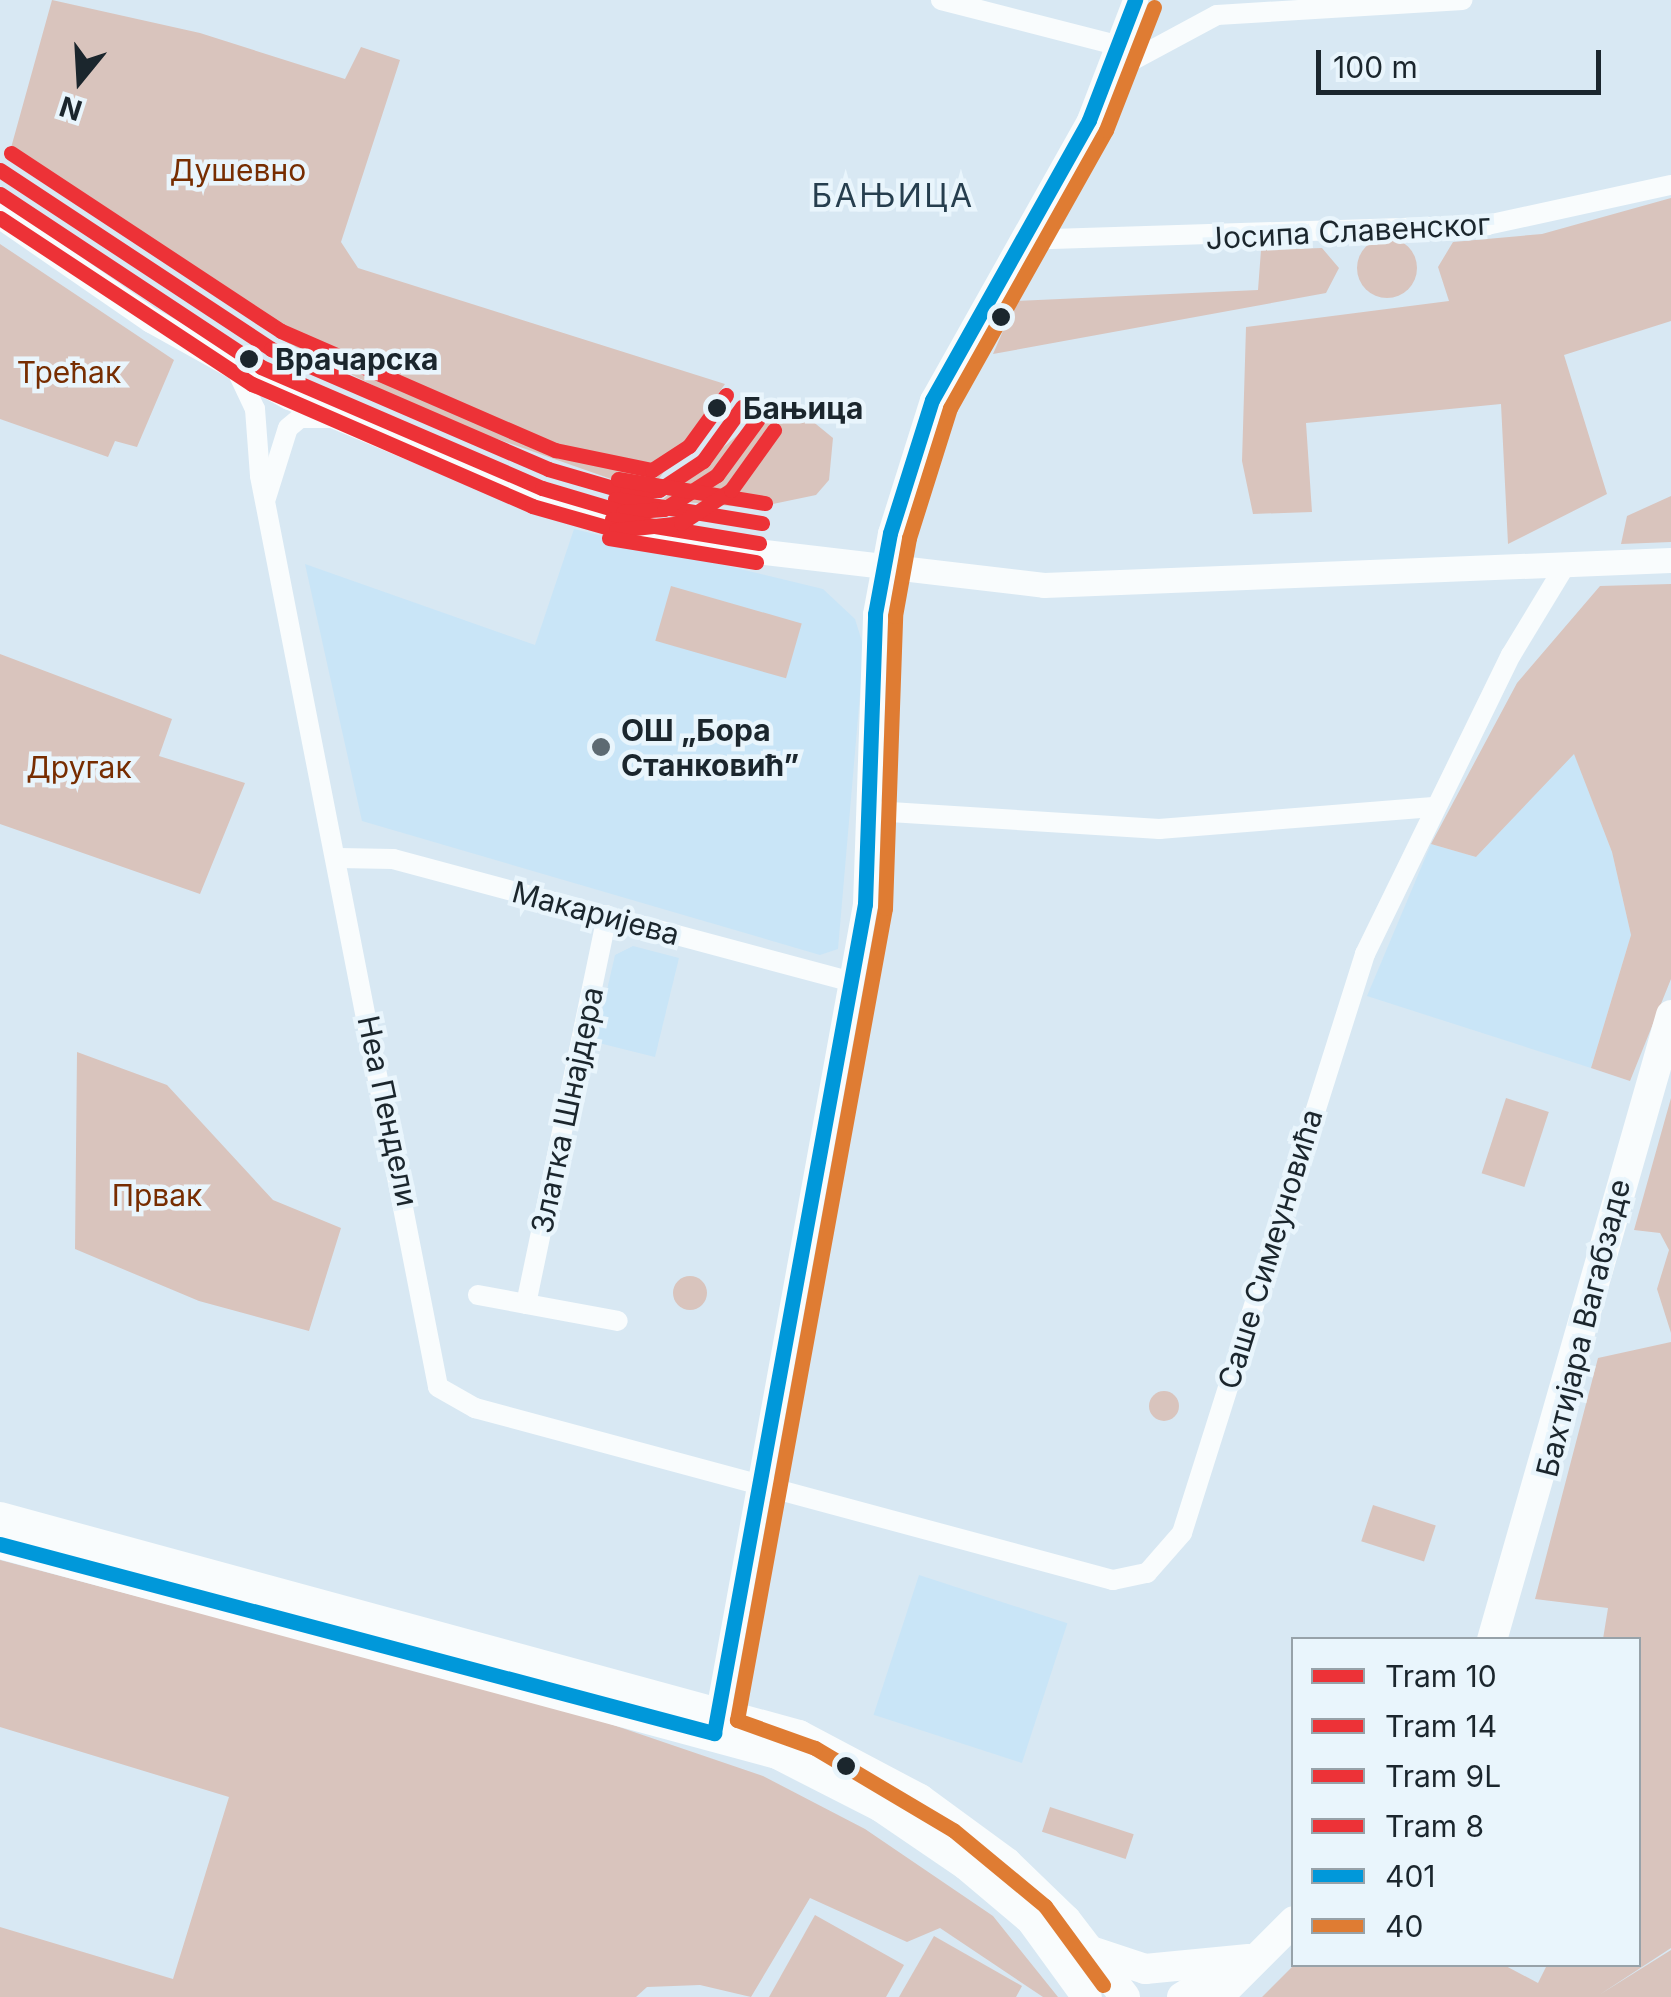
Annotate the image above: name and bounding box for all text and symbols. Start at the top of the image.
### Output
north arrow [30,30,130,130]
scale bar [1321,30,1606,92]
text: 100 m [1333,49,1418,85]
text: N [55,89,86,128]
park label: Душевно [170,152,306,188]
district label: БАЊИЦА [811,177,974,215]
street label: Јосипа Славенског [1205,206,1491,256]
unlabelled marker [991,307,1011,327]
place label: Врачарска [275,341,438,377]
marker: Врачарска [232,342,266,376]
park label: Трећак [17,354,121,390]
place label: Бањица [743,390,863,426]
marker: Бањица [700,391,734,425]
place label: ОШ „Бора Станковић” [621,712,799,782]
marker: ОШ „Бора Станковић” [590,736,612,758]
park label: Другак [26,749,132,785]
street label: Макаријева [508,873,684,953]
street label: Златка Шнајдера [523,983,611,1237]
street label: Неа Пендели [350,1012,426,1210]
street label: Саше Симеуновића [1210,1105,1330,1393]
street label: Бахтијара Вагабзаде [1529,1175,1637,1481]
park label: Првак [112,1177,202,1213]
legend [1291,1637,1641,1967]
text: Tram 10 [1385,1658,1497,1694]
text: Tram 14 [1385,1708,1497,1744]
unlabelled marker [836,1756,856,1776]
text: Tram 9L [1385,1758,1501,1794]
text: Tram 8 [1385,1808,1484,1844]
text: 401 [1385,1858,1436,1894]
text: 40 [1385,1908,1423,1944]

